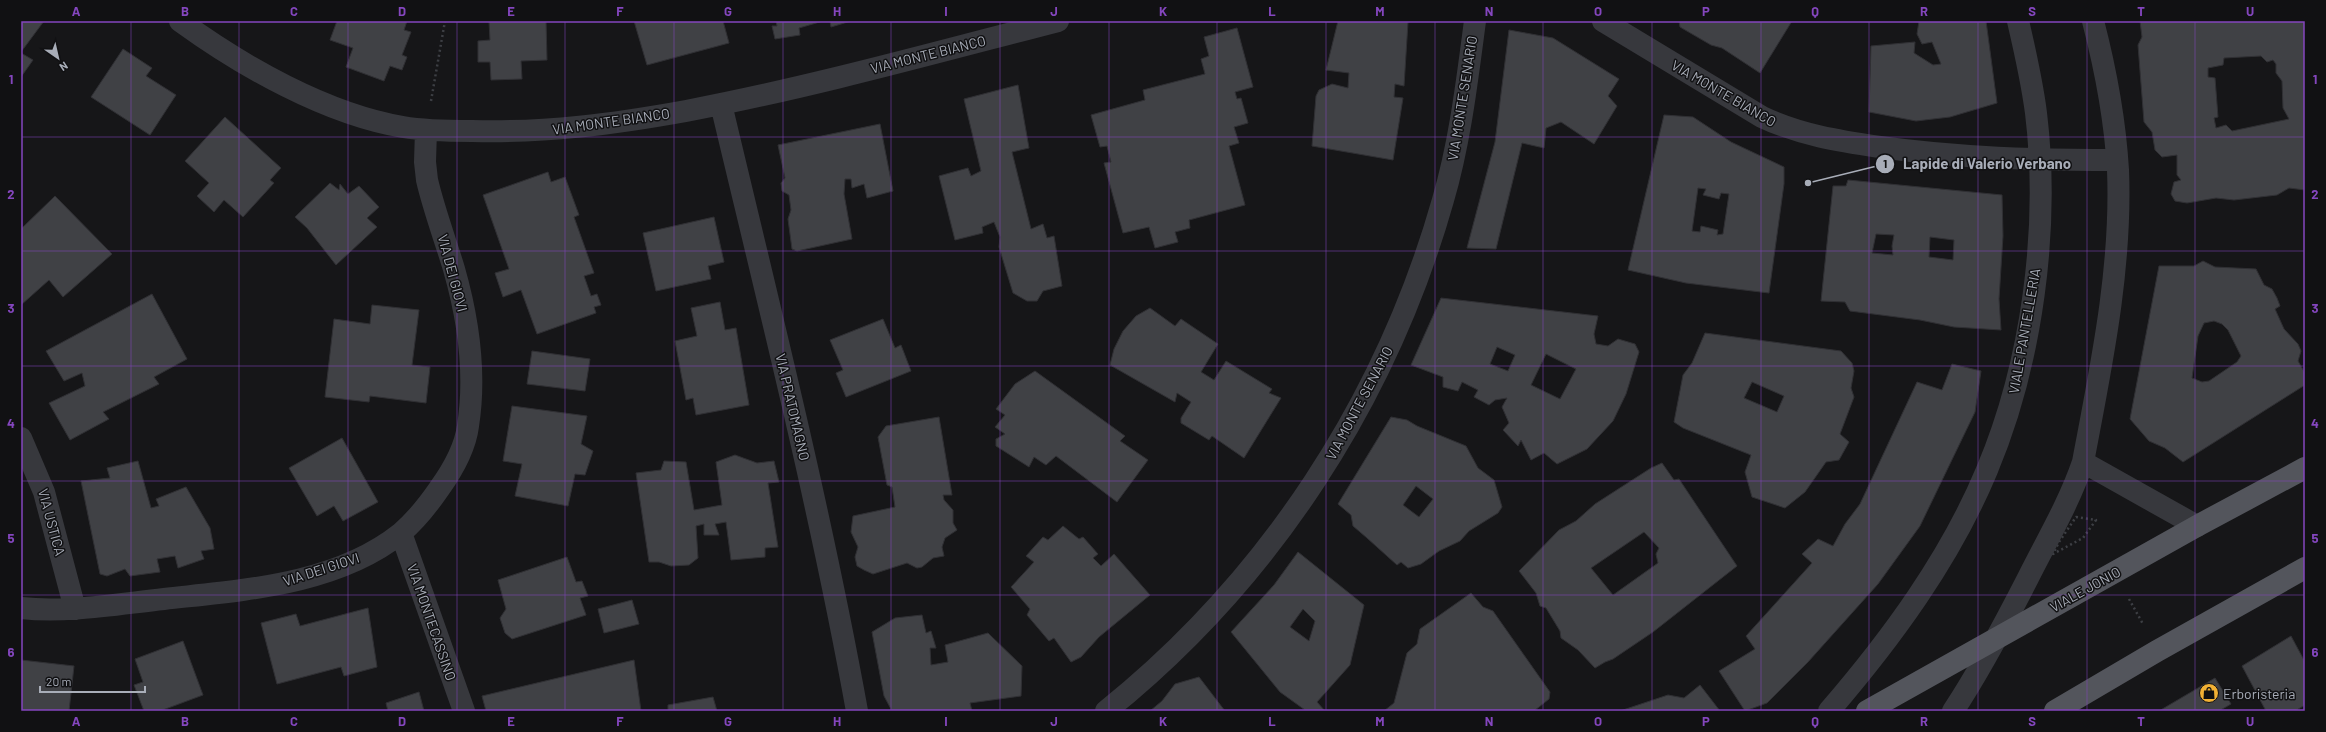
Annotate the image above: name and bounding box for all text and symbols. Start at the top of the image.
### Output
text: A [72,3,81,19]
text: B [181,3,189,19]
text: C [290,3,298,19]
text: D [398,3,406,19]
text: E [507,3,515,19]
text: F [616,3,624,19]
text: G [724,3,732,19]
text: H [833,3,841,19]
text: I [944,3,948,19]
text: J [1050,3,1058,19]
text: K [1159,3,1167,19]
text: L [1268,3,1276,19]
text: M [1375,3,1385,19]
text: N [1485,3,1493,19]
text: O [1594,3,1602,19]
text: P [1702,3,1710,19]
text: Q [1811,3,1819,19]
text: R [1920,3,1928,19]
text: S [2028,3,2036,19]
text: T [2137,3,2145,19]
text: U [2246,3,2254,19]
street label: VIA MONTE BIANCO [869,31,987,77]
street label: VIA MONTE SENARIO [1444,34,1480,162]
north arrow [38,38,78,78]
street label: VIA MONTE BIANCO [1669,56,1779,130]
text: N [57,59,71,74]
text: 1 [9,71,13,87]
text: 1 [2313,71,2317,87]
street label: VIA MONTE BIANCO [551,104,671,138]
callout: Lapide di Valerio Verbano [1875,151,2079,178]
text: Lapide di Valerio Verbano [1903,154,2071,172]
text: 1 [1883,156,1887,170]
text: 2 [7,186,15,202]
text: 2 [2311,186,2319,202]
street label: VIA DEI GIOVI [435,232,471,314]
street label: VIALE PANTELLERIA [2005,266,2043,395]
text: 3 [7,300,15,316]
text: 3 [2311,300,2319,316]
street label: VIA MONTE SENARIO [1322,343,1396,463]
street label: VIA PRATOMAGNO [772,352,814,462]
text: 4 [7,415,15,431]
text: 4 [2311,415,2319,431]
street label: VIA USTICA [35,487,69,558]
text: 5 [7,530,15,546]
text: 5 [2311,530,2319,546]
street label: VIA DEI GIOVI [281,549,361,589]
street label: VIA MONTECASSINO [404,561,460,683]
street label: VIALE JONIO [2047,563,2123,615]
text: 6 [8,644,15,660]
text: 6 [2312,644,2319,660]
scale bar [40,668,145,694]
text: 20 m [46,674,72,688]
shop icon: Erboristeria [2198,682,2220,704]
place label: Erboristeria [2223,685,2295,702]
text: A [72,713,81,729]
text: B [181,713,189,729]
text: C [290,713,298,729]
text: D [398,713,406,729]
text: E [507,713,515,729]
text: F [616,713,624,729]
text: G [724,713,732,729]
text: H [833,713,841,729]
text: I [944,713,948,729]
text: J [1050,713,1058,729]
text: K [1159,713,1167,729]
text: L [1268,713,1276,729]
text: M [1375,713,1385,729]
text: N [1485,713,1493,729]
text: O [1594,713,1602,729]
text: P [1702,713,1710,729]
text: Q [1811,713,1819,729]
text: R [1920,713,1928,729]
text: S [2028,713,2036,729]
text: T [2137,713,2145,729]
text: U [2246,713,2254,729]

